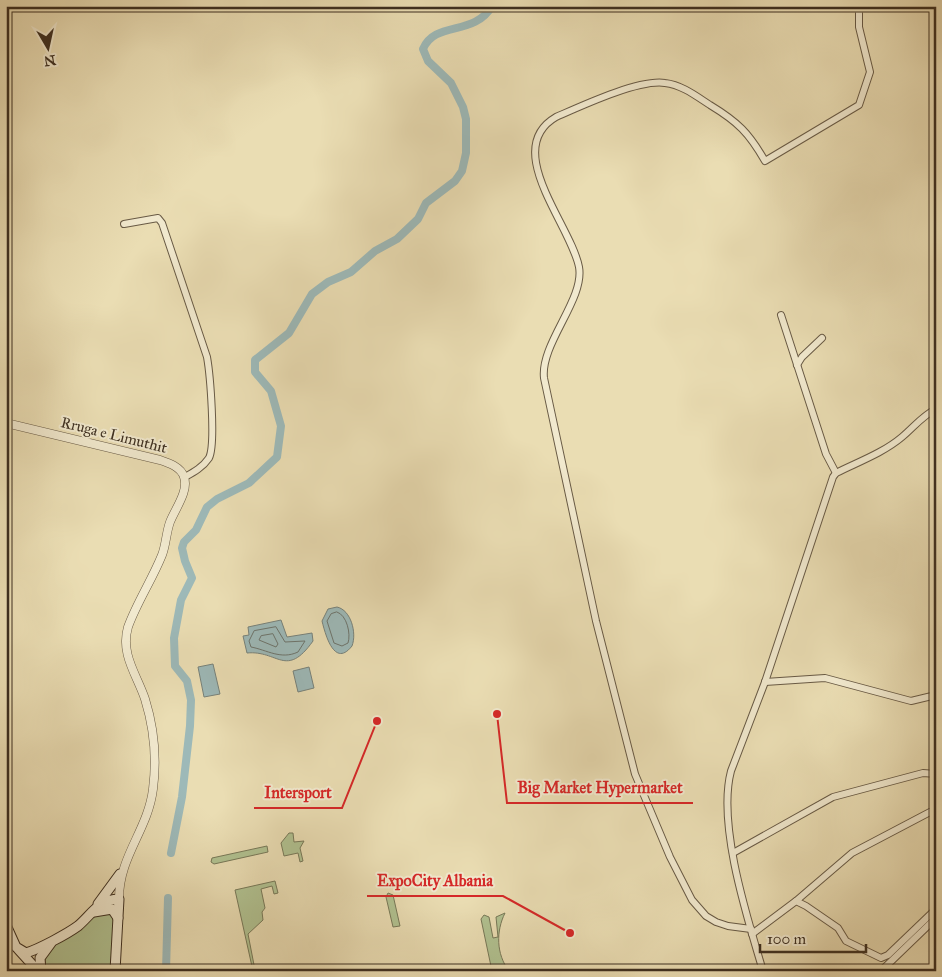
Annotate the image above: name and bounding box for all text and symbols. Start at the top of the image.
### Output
north arrow [22,22,72,72]
text: N [43,51,57,70]
street label: Rruga e Limuthit [59,413,170,457]
callout: Big Market Hypermarket [507,772,693,803]
callout: Intersport [254,777,342,808]
text: Big Market Hypermarket [517,778,683,798]
text: Intersport [264,783,332,803]
callout: ExpoCity Albania [367,865,503,896]
text: ExpoCity Albania [377,871,494,891]
scale bar [760,922,866,954]
text: 100 m [767,930,807,948]

